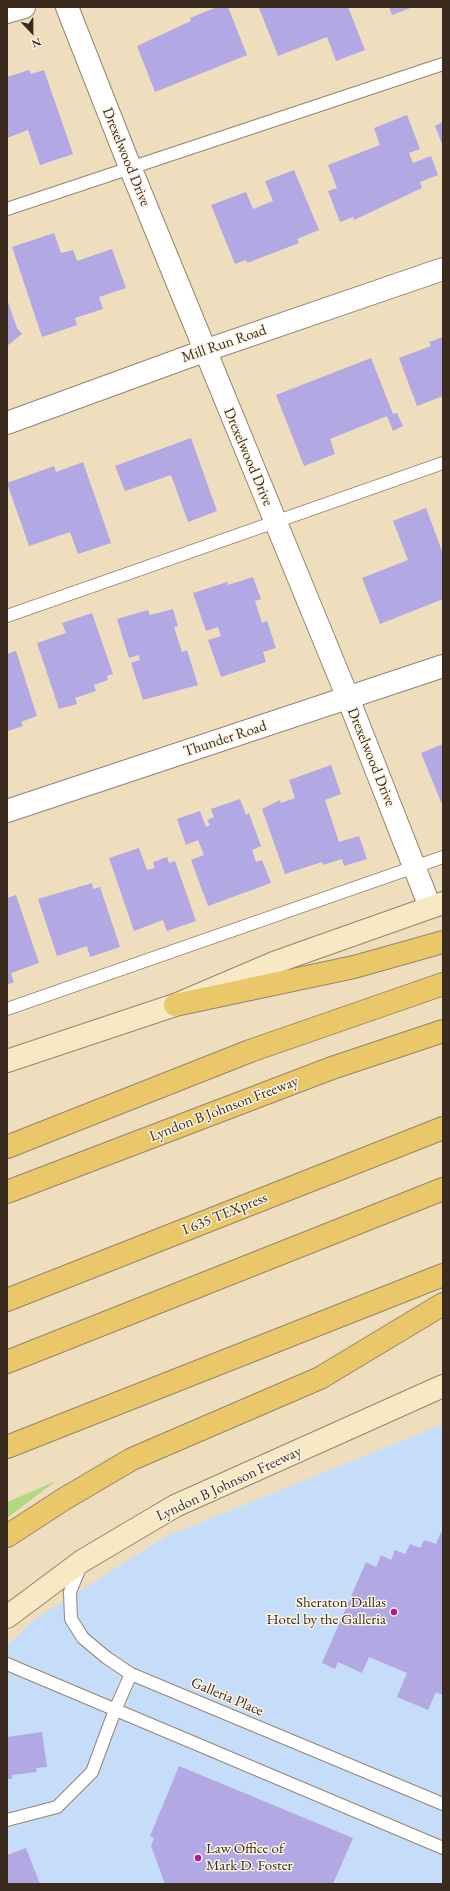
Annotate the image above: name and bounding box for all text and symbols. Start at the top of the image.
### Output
north arrow [12,12,52,52]
text: N [30,35,43,51]
street label: Drexelwood Drive [98,105,154,209]
street label: Mill Run Road [179,321,269,367]
street label: Drexelwood Drive [219,405,277,509]
street label: Drexelwood Drive [343,705,399,809]
street label: Thunder Road [181,717,269,761]
street label: Lyndon B Johnson Freeway [147,1072,301,1146]
street label: I 635 TEXpress [180,1189,270,1239]
street label: Lyndon B Johnson Freeway [154,1442,304,1526]
place label: Sheraton Dallas Hotel by the Galleria [266,1594,386,1629]
marker: Sheraton Dallas Hotel by the Galleria [389,1607,399,1617]
street label: Galleria Place [188,1674,266,1720]
place label: Law Office of Mark D. Foster [206,1840,293,1875]
marker: Law Office of Mark D. Foster [193,1853,203,1863]

